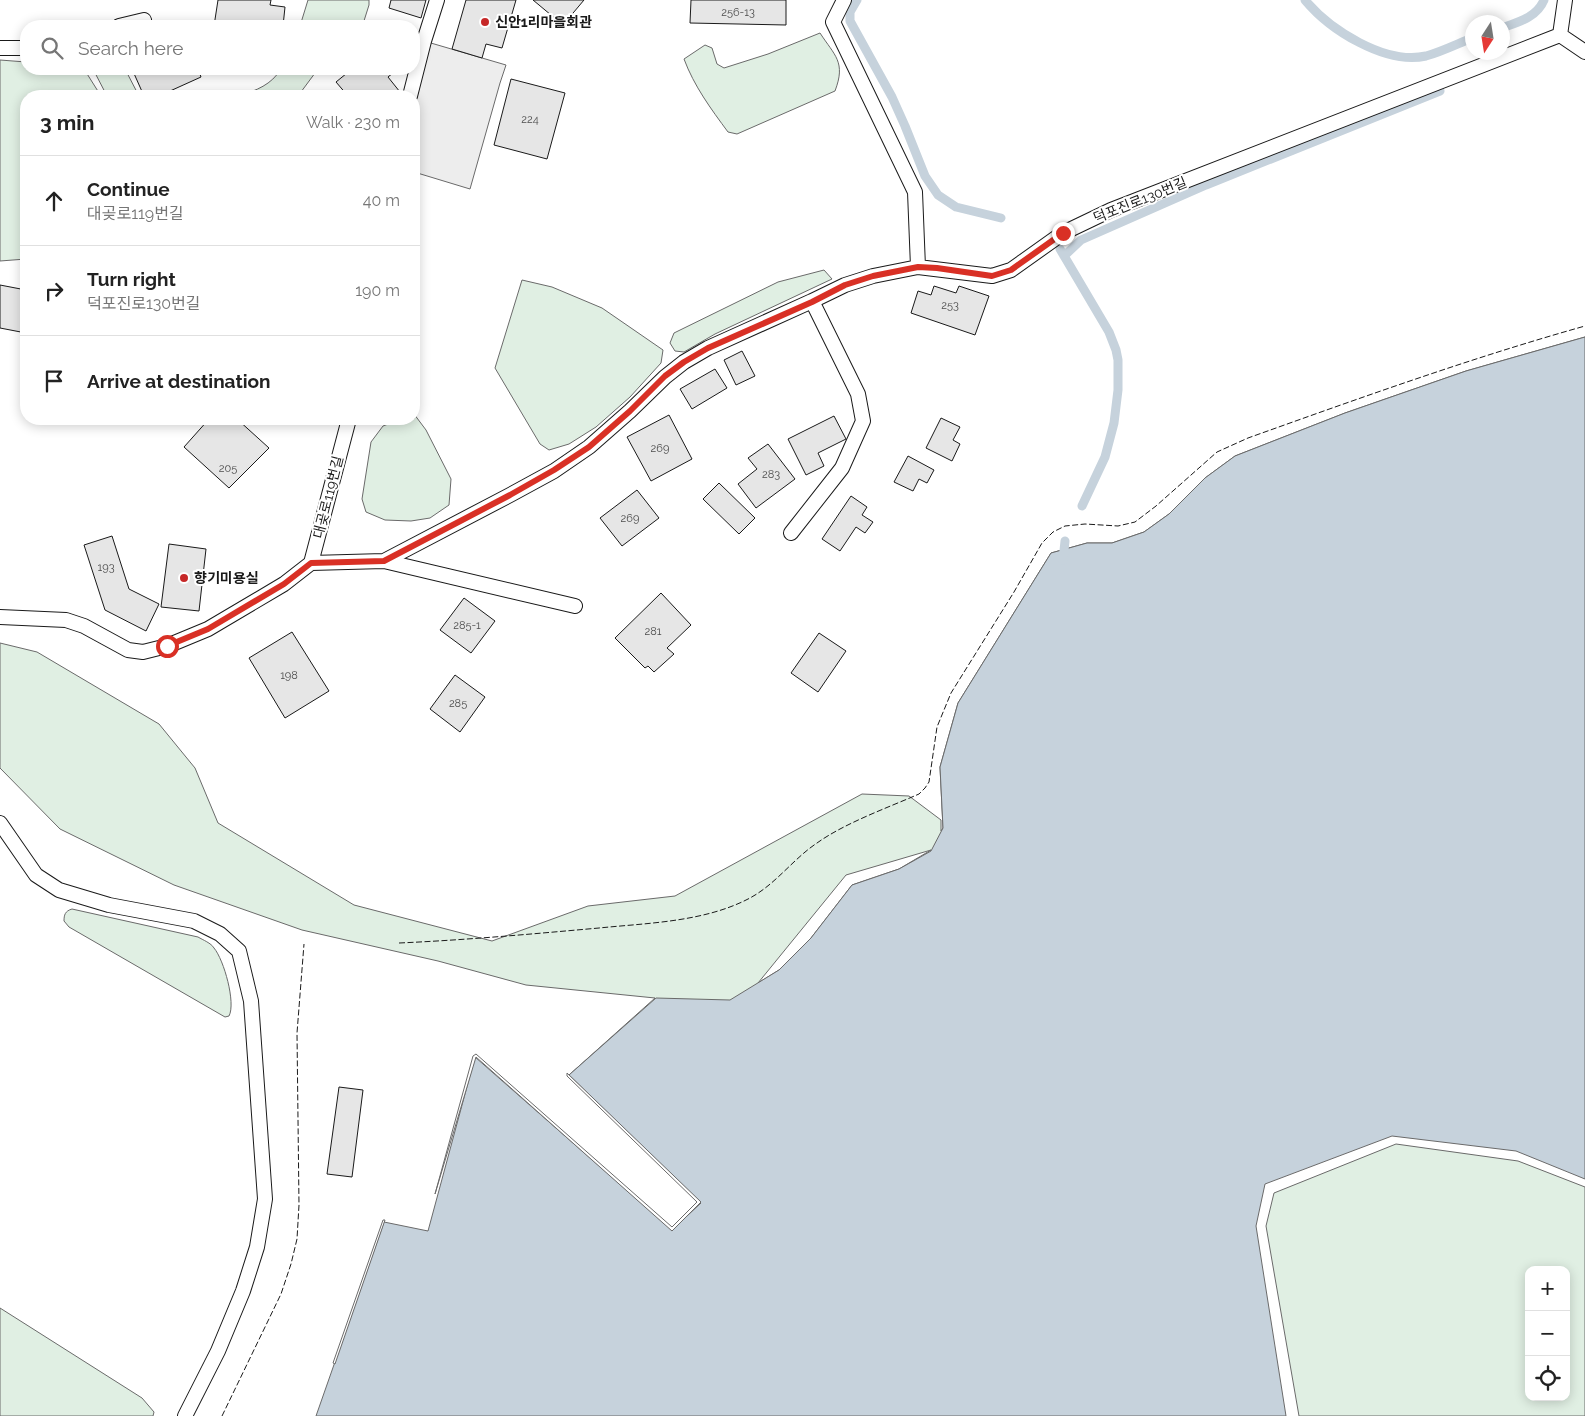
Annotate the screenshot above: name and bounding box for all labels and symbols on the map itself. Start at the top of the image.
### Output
house number: 256-13 [721,6,755,19]
place label: 신안1리마을회관 [495,14,592,30]
north arrow [1465,15,1510,60]
marker: 신안1리마을회관 [479,16,491,28]
house number: 224 [521,113,539,126]
street label: 덕포진로130번길 [1091,174,1189,226]
route end [1052,222,1075,245]
house number: 253 [941,299,959,312]
house number: 269 [651,442,669,455]
street label: 대곶로119번길 [310,454,346,540]
house number: 205 [219,462,237,475]
house number: 283 [762,468,780,481]
house number: 269 [621,512,639,525]
house number: 193 [97,561,115,574]
place label: 향기미용실 [194,570,258,586]
marker: 향기미용실 [178,572,190,584]
house number: 285-1 [453,619,481,632]
house number: 281 [645,625,662,638]
route start [156,635,179,658]
house number: 198 [280,669,298,682]
house number: 285 [449,697,467,710]

